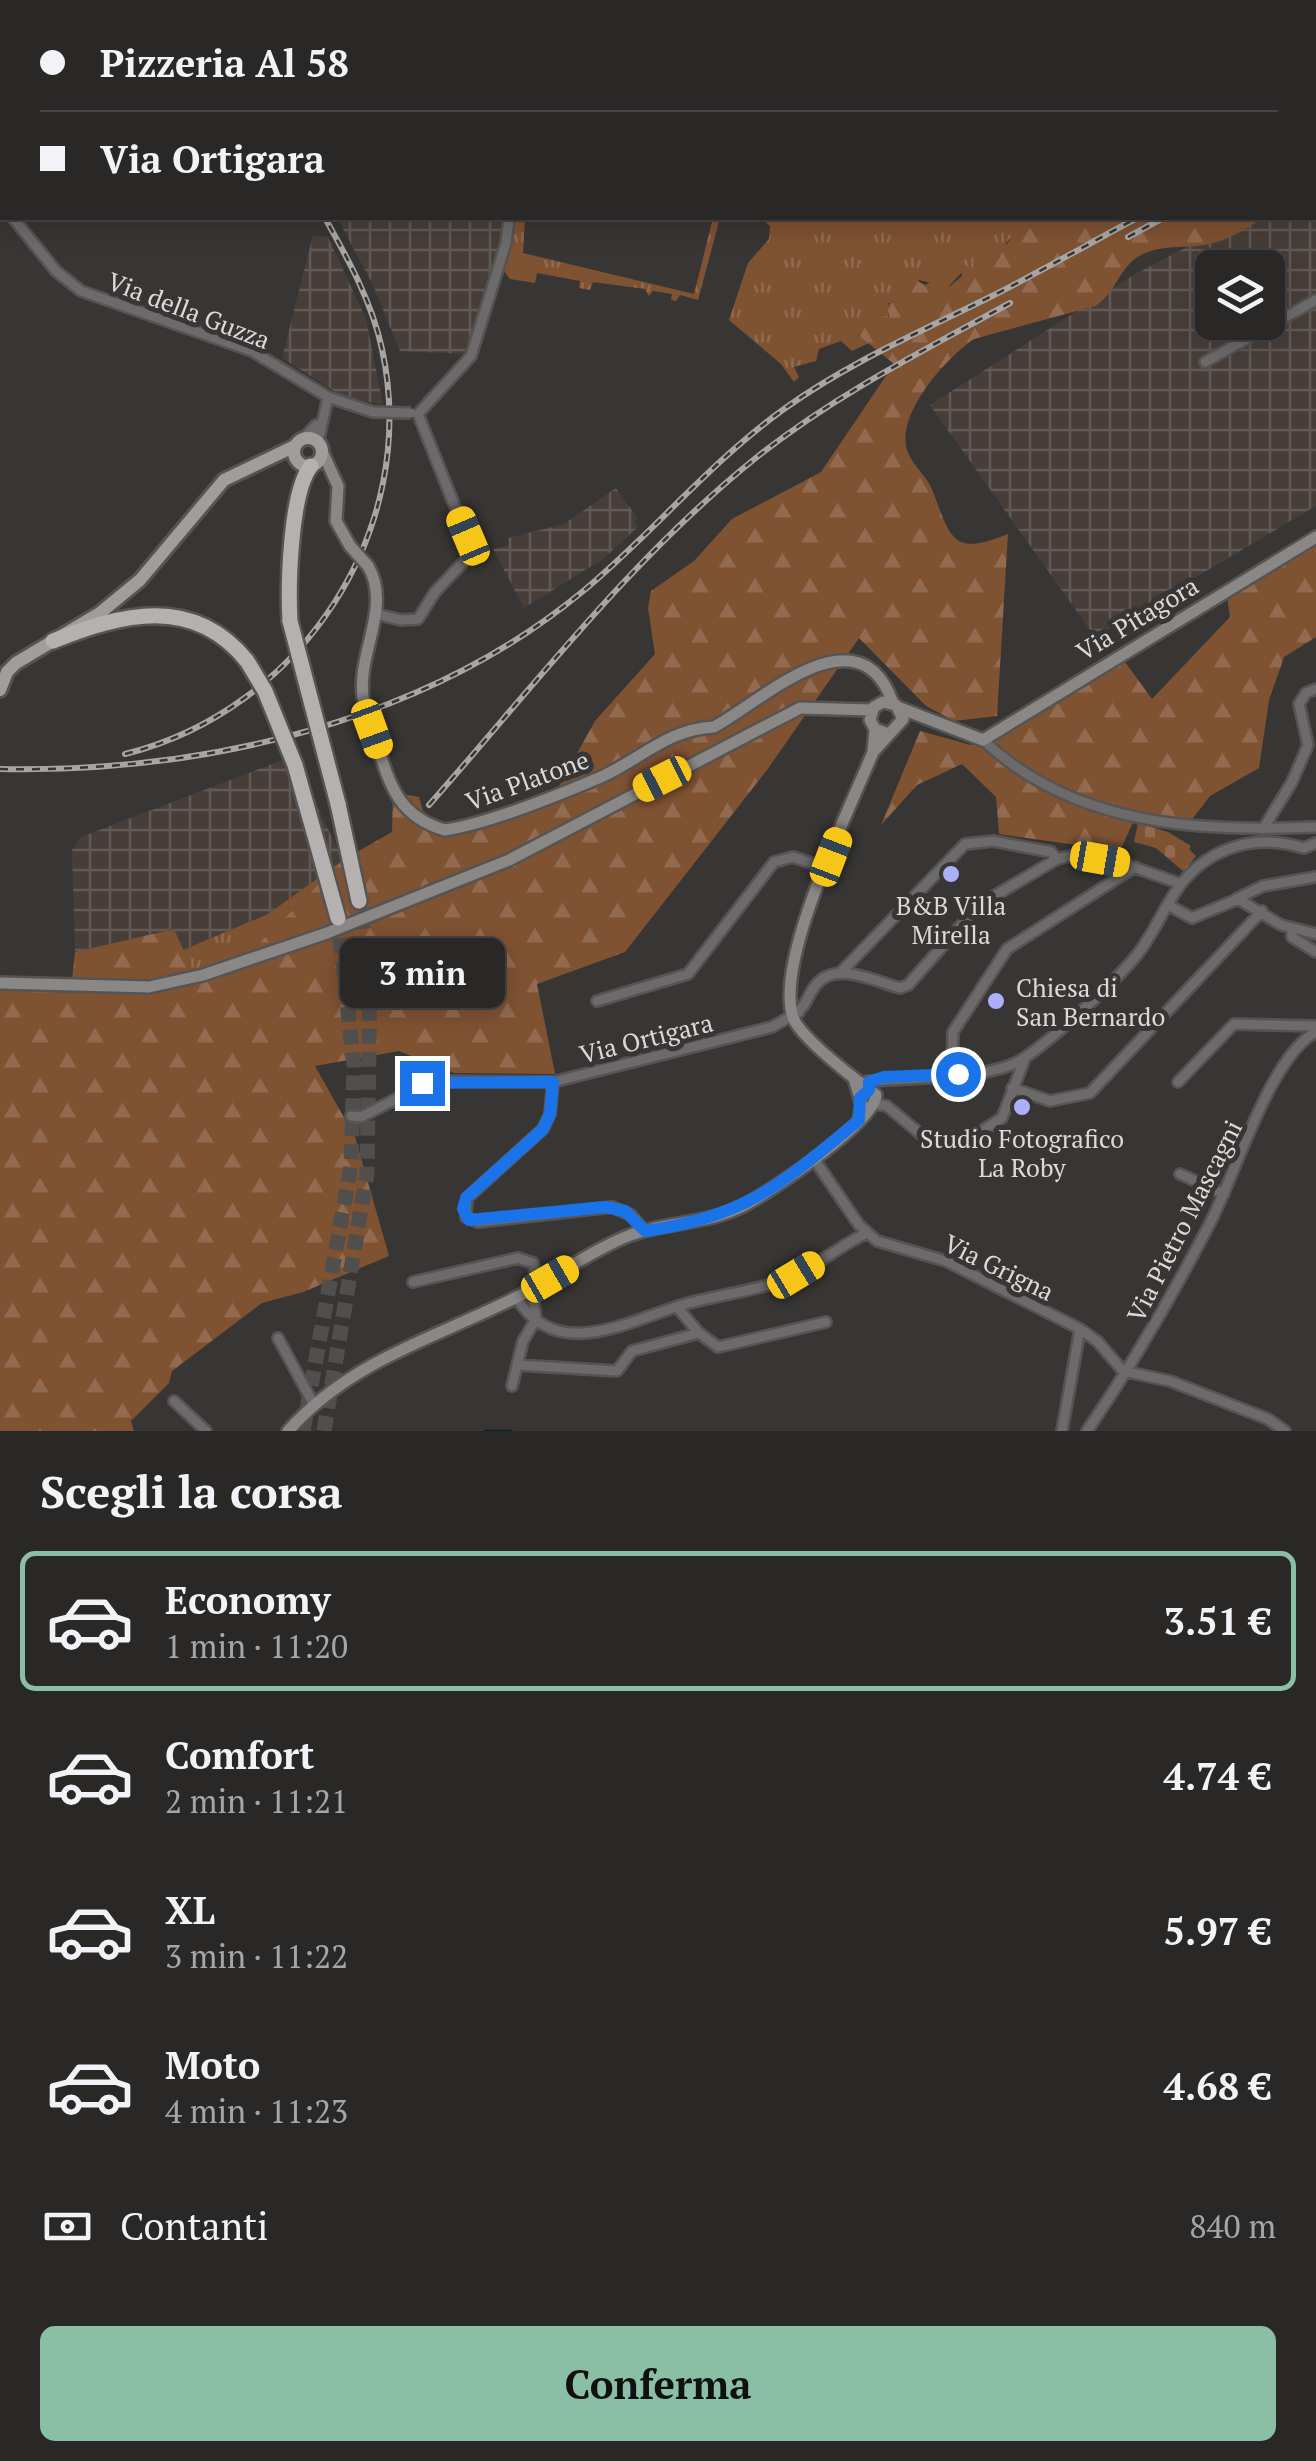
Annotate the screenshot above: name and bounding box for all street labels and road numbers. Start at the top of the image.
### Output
street label: Via della Guzza [103,264,275,356]
street label: Via Pitagora [1070,568,1204,667]
street label: Via Platone [461,742,593,818]
street label: Via Ortigara [576,1005,716,1070]
street label: Via Pietro Mascagni [1119,1115,1249,1327]
street label: Via Grigna [939,1226,1060,1308]

